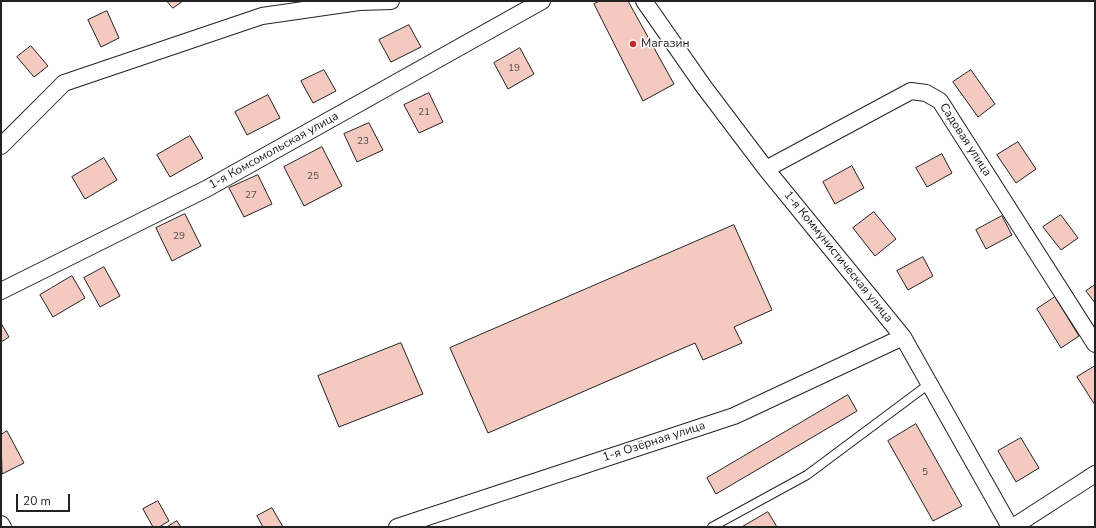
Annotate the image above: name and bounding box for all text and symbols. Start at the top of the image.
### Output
place label: Магазин [641,37,689,51]
marker: Магазин [628,39,638,49]
house number: 19 [508,63,520,75]
street label: Садовая улица [936,101,994,179]
house number: 21 [418,107,430,119]
street label: 1-я Комсомольская улица [207,109,341,193]
house number: 23 [357,136,369,148]
house number: 25 [307,171,319,183]
street label: 1-я Коммунистическая улица [780,188,896,326]
house number: 27 [245,190,257,202]
house number: 29 [173,231,185,243]
street label: 1-я Озёрная улица [601,419,707,465]
house number: 5 [922,467,928,479]
scale bar [18,486,72,512]
text: 20 m [23,493,51,509]

